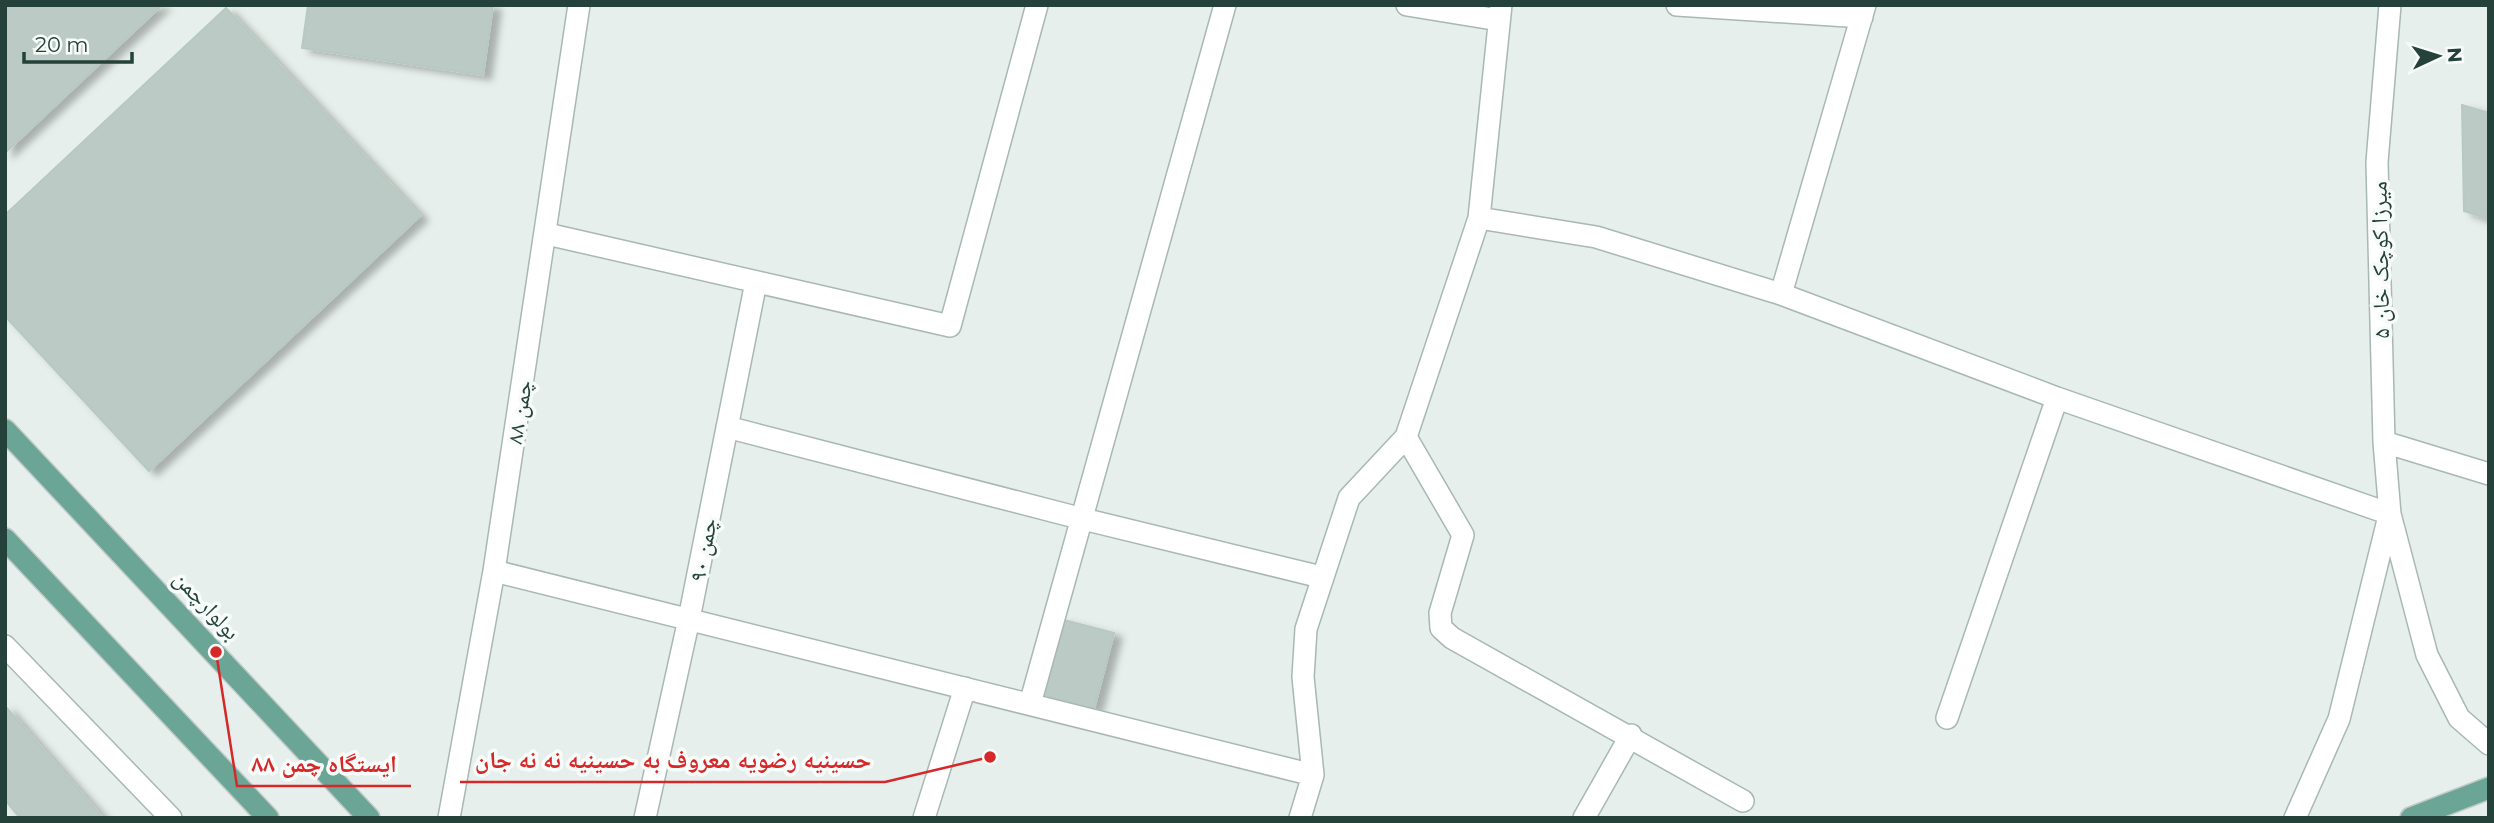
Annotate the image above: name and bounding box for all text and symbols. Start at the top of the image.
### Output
scale bar [24,21,133,65]
north arrow [2403,21,2473,91]
text: 20 m [35,32,89,57]
text: N [2442,46,2466,63]
street label: میرزا کوچک خان ۵ [2365,181,2395,339]
street label: چمن ۸۸ [500,378,538,446]
street label: چمن ۹۰ [683,516,723,584]
street label: بولوارچمن [168,564,246,646]
callout: حسینیه رضویه معروف به حسینیه نه نه جان [460,737,885,782]
callout: ایستگاه چمن ۸۸ [237,741,411,786]
text: حسینیه رضویه معروف به حسینیه نه نه جان [475,745,871,774]
text: ایستگاه چمن ۸۸ [251,749,397,778]

